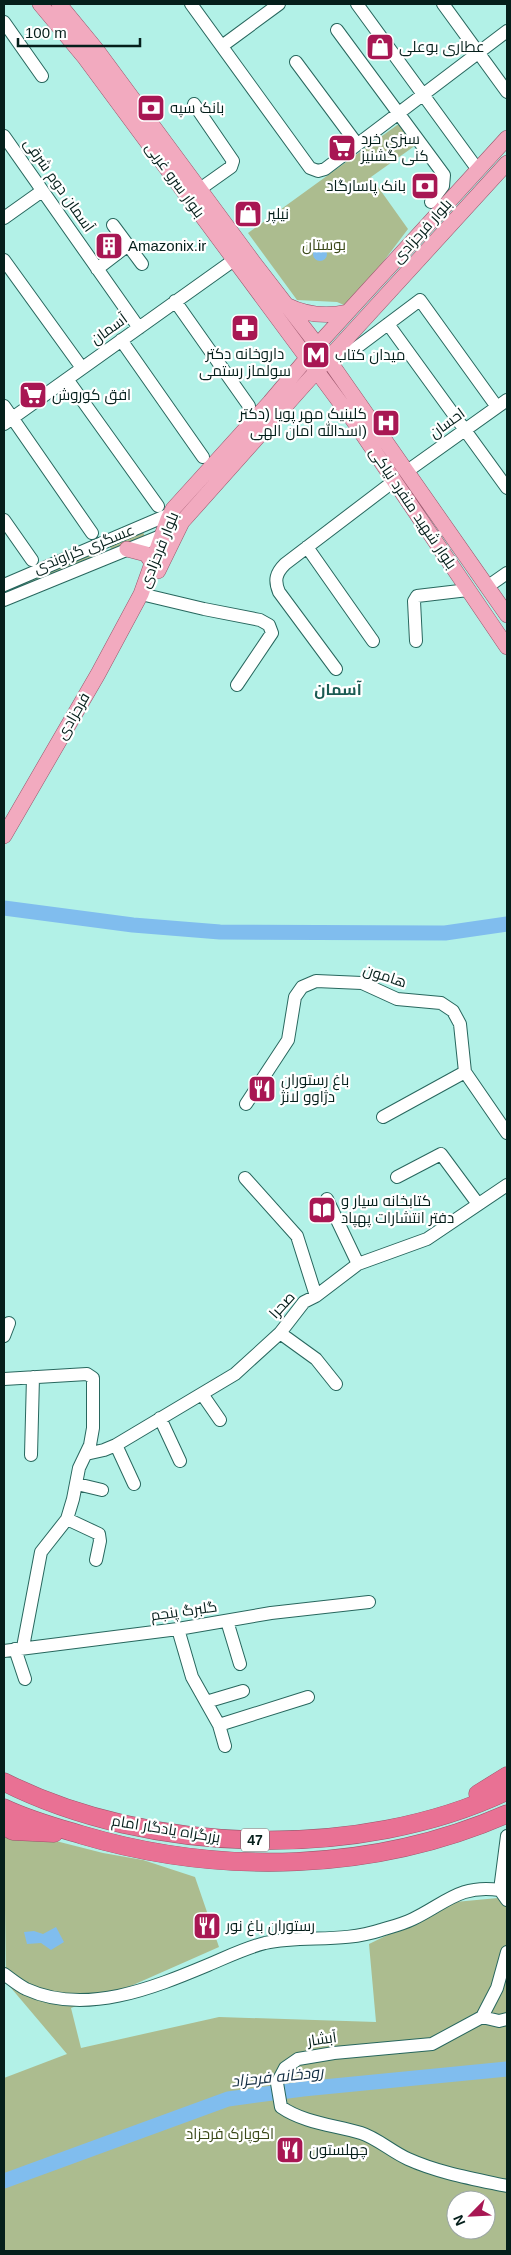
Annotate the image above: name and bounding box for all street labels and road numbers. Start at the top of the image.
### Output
street label: آسمان دوم شرقی [19,135,98,236]
street label: بلوار سرو غربی [141,139,208,222]
street label: بلوار فرحزادی [388,195,456,268]
street label: آسمان [87,310,131,349]
street label: احسان [426,404,469,443]
street label: بلوار شهید منفرد نیاکی [365,444,461,573]
street label: بلوار فرحزادی [136,509,183,591]
street label: عسگری گراوندی [31,521,137,578]
street label: فرحزادی [52,689,94,743]
street label: هامون [361,961,409,992]
street label: صحرا [265,1288,299,1322]
street label: گلبرگ پنجم [150,1597,219,1626]
street label: بزرگراه یادگار امام [110,1812,222,1847]
road number: 47 [241,1828,269,1852]
street label: آبشار [305,2028,338,2050]

